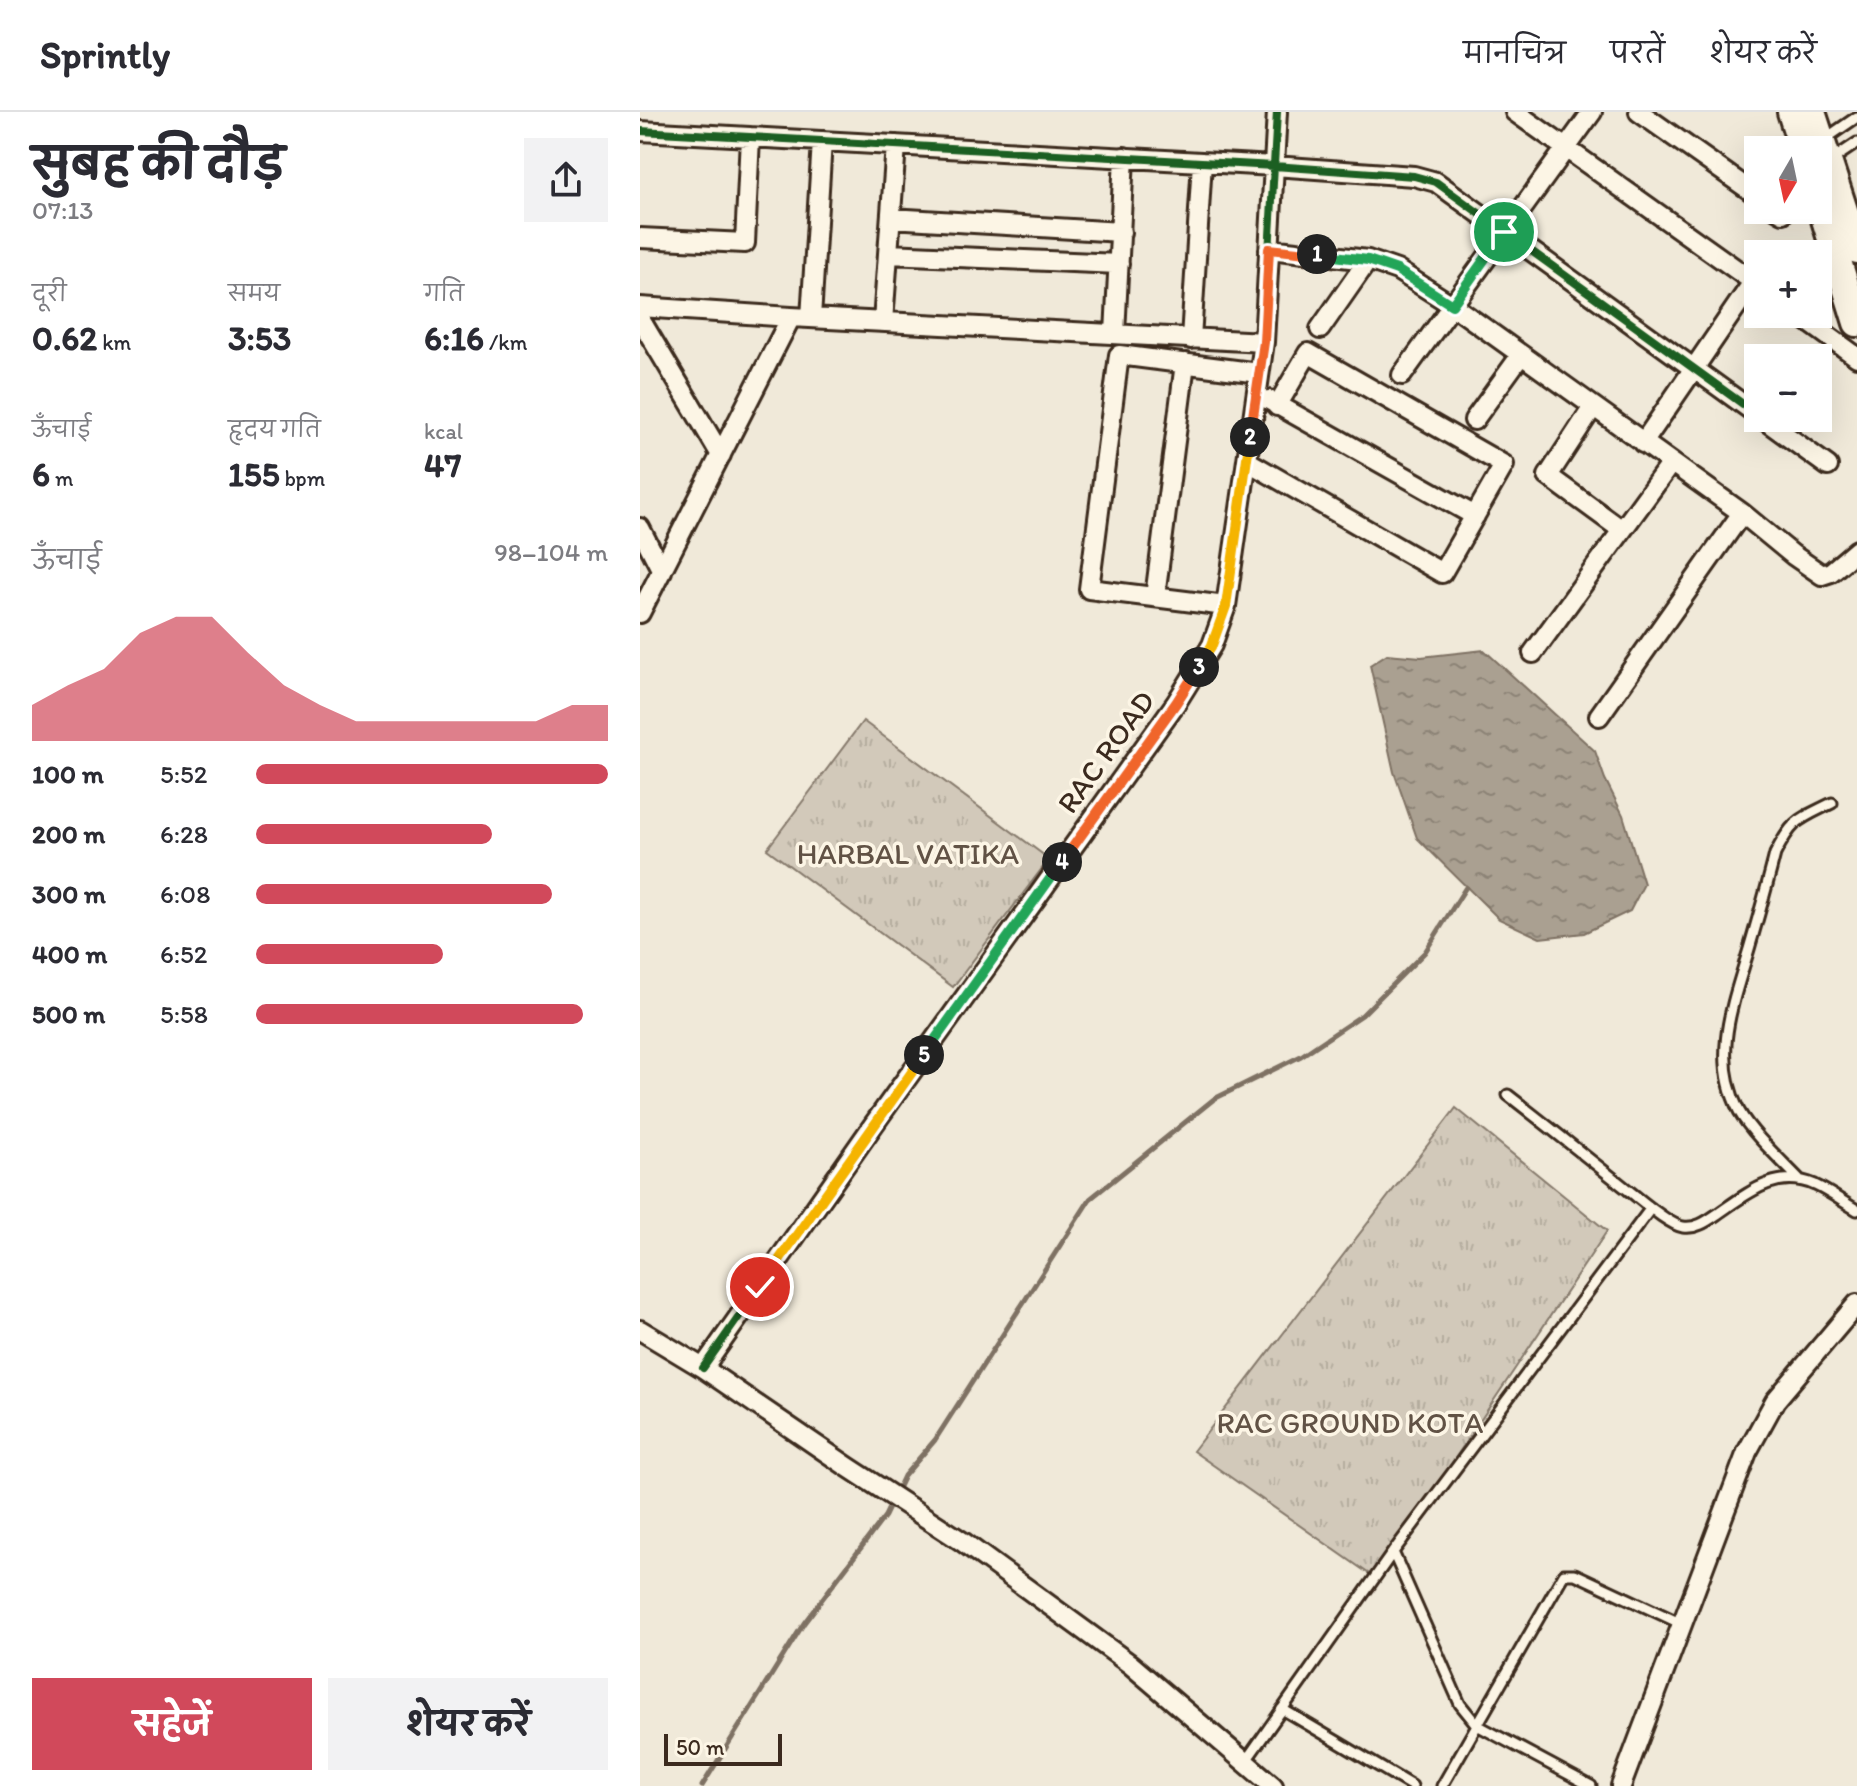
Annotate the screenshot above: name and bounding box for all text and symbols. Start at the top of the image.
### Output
text: Sprintly [40,32,170,78]
text: मानचित्र [1463,36,1566,70]
text: परतें [1610,36,1665,70]
text: शेयर करें [1709,36,1817,70]
north arrow [1744,136,1832,224]
map controls [1744,136,1832,432]
text: सुबह की दौड़ [32,137,285,190]
button: share [524,138,608,222]
text: 07:13 [32,194,94,226]
pin [1470,198,1538,266]
icon: arrive [1482,210,1526,254]
pin: 1 [1297,234,1337,274]
text: 1 [1312,240,1322,267]
button: + [1744,240,1832,328]
text: दूरी [32,280,67,307]
text: समय [228,280,280,307]
text: गति [424,280,464,307]
text: 0.62 [32,318,97,359]
text: 3:53 [228,318,291,359]
text: 6:16 [424,318,484,359]
text: km [97,329,131,356]
text: /km [484,329,527,356]
button: − [1744,344,1832,432]
text: ऊँचाई [32,416,91,443]
text: हृदय गति [228,416,321,443]
pin: 2 [1230,417,1270,457]
text: kcal [424,418,463,445]
text: 2 [1244,423,1256,450]
text: 47 [424,445,461,486]
text: 6 [32,454,50,495]
text: 155 [228,454,279,495]
text: m [50,465,73,492]
text: bpm [279,465,325,492]
text: 98–104 m [494,536,608,568]
text: ऊँचाई [32,544,102,576]
pin: 3 [1179,647,1219,687]
text: 3 [1193,653,1205,680]
street label: RAC ROAD [1049,683,1162,820]
text: 100 m [32,758,104,790]
text: 5:52 [160,758,207,790]
text: 200 m [32,818,105,850]
text: 6:28 [160,818,208,850]
park label: HARBAL VATIKA [797,835,1019,872]
pin: 4 [1042,842,1082,882]
text: 4 [1055,848,1069,875]
text: 300 m [32,878,106,910]
text: 6:08 [160,878,210,910]
text: 400 m [32,938,107,970]
text: 6:52 [160,938,207,970]
text: 500 m [32,998,105,1030]
text: 5:58 [160,998,208,1030]
pin: 5 [904,1035,944,1075]
text: 5 [918,1041,930,1068]
pin [726,1253,794,1321]
icon: check [738,1265,782,1309]
park label: RAC GROUND KOTA [1216,1404,1484,1441]
button: सहेजें [32,1678,312,1770]
button: शेयर करें [328,1678,608,1770]
scale bar [664,1730,782,1766]
text: 50 m [676,1734,725,1761]

